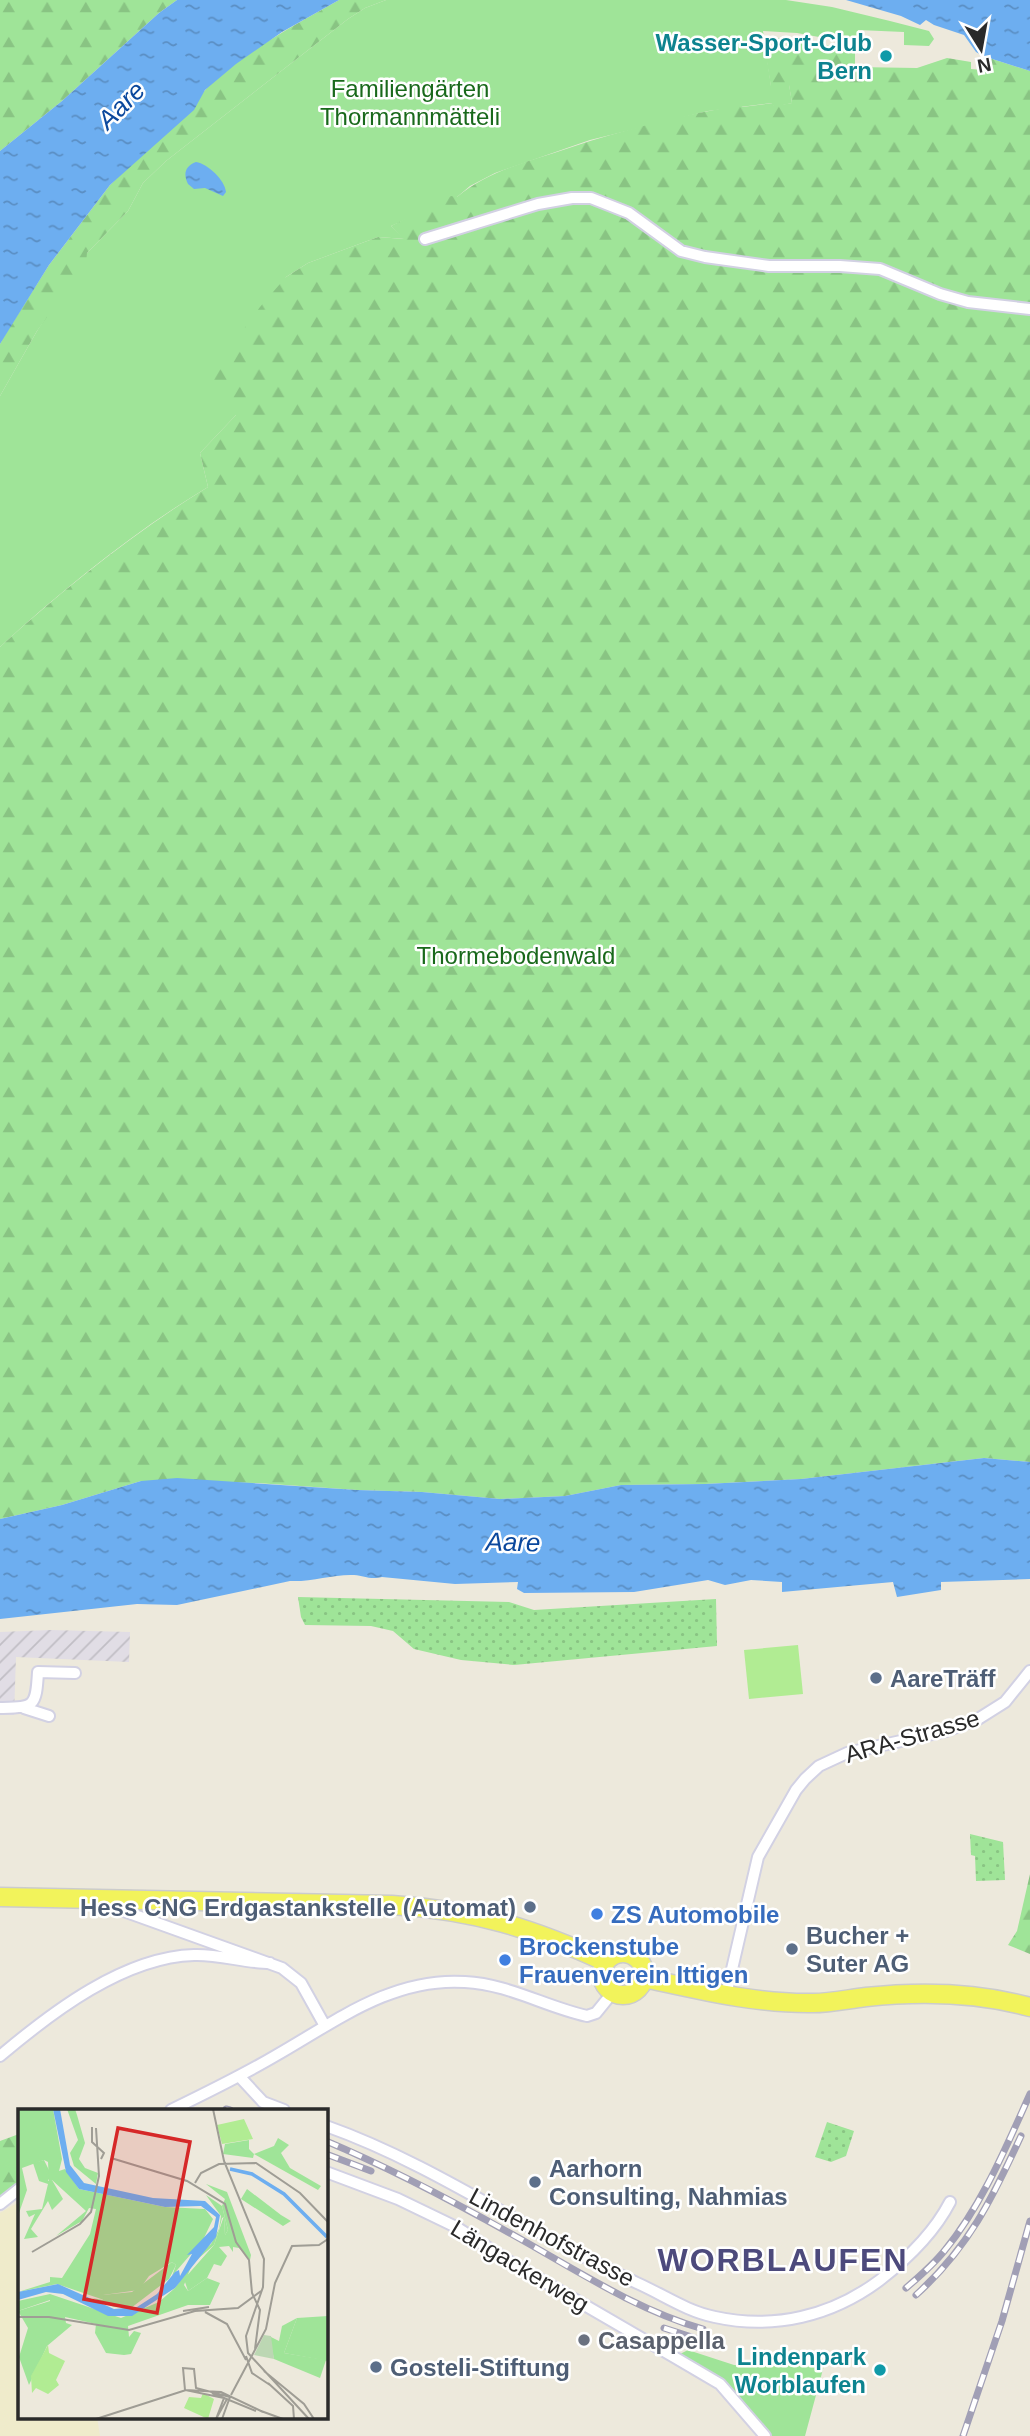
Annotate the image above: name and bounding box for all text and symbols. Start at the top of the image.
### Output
north arrow [946,14,1016,84]
place label: Wasser-Sport-Club Bern [656,29,872,84]
marker: Wasser-Sport-Club Bern [878,48,894,64]
text: N [975,54,993,77]
water label: Aare [90,75,151,136]
park label: Familiengärten Thormannmätteli [320,75,500,130]
park label: Thormebodenwald [417,942,615,969]
water label: Aare [483,1526,541,1557]
place label: AareTräff [890,1665,996,1692]
marker: AareTräff [868,1670,884,1686]
street label: ARA-Strasse [842,1704,982,1768]
place label: Hess CNG Erdgastankstelle (Automat) [80,1894,516,1921]
marker: Hess CNG Erdgastankstelle (Automat) [522,1899,538,1915]
place label: ZS Automobile [611,1901,779,1928]
marker: ZS Automobile [589,1906,605,1922]
place label: Bucher + Suter AG [806,1922,909,1977]
place label: Brockenstube Frauenverein Ittigen [519,1933,748,1988]
marker: Bucher + Suter AG [784,1941,800,1957]
marker: Brockenstube Frauenverein Ittigen [497,1952,513,1968]
inset map [18,2109,327,2418]
place label: Aarhorn Consulting, Nahmias [549,2155,788,2210]
marker: Aarhorn Consulting, Nahmias [527,2174,543,2190]
street label: Lindenhofstrasse [465,2182,639,2292]
street label: Längackerweg [446,2214,594,2318]
district label: WORBLAUFEN [657,2242,909,2278]
place label: Casappella [598,2327,725,2354]
marker: Casappella [576,2332,592,2348]
place label: Lindenpark Worblaufen [734,2343,867,2398]
place label: Gosteli-Stiftung [390,2354,570,2381]
marker: Gosteli-Stiftung [368,2359,384,2375]
marker: Lindenpark Worblaufen [872,2362,888,2378]

